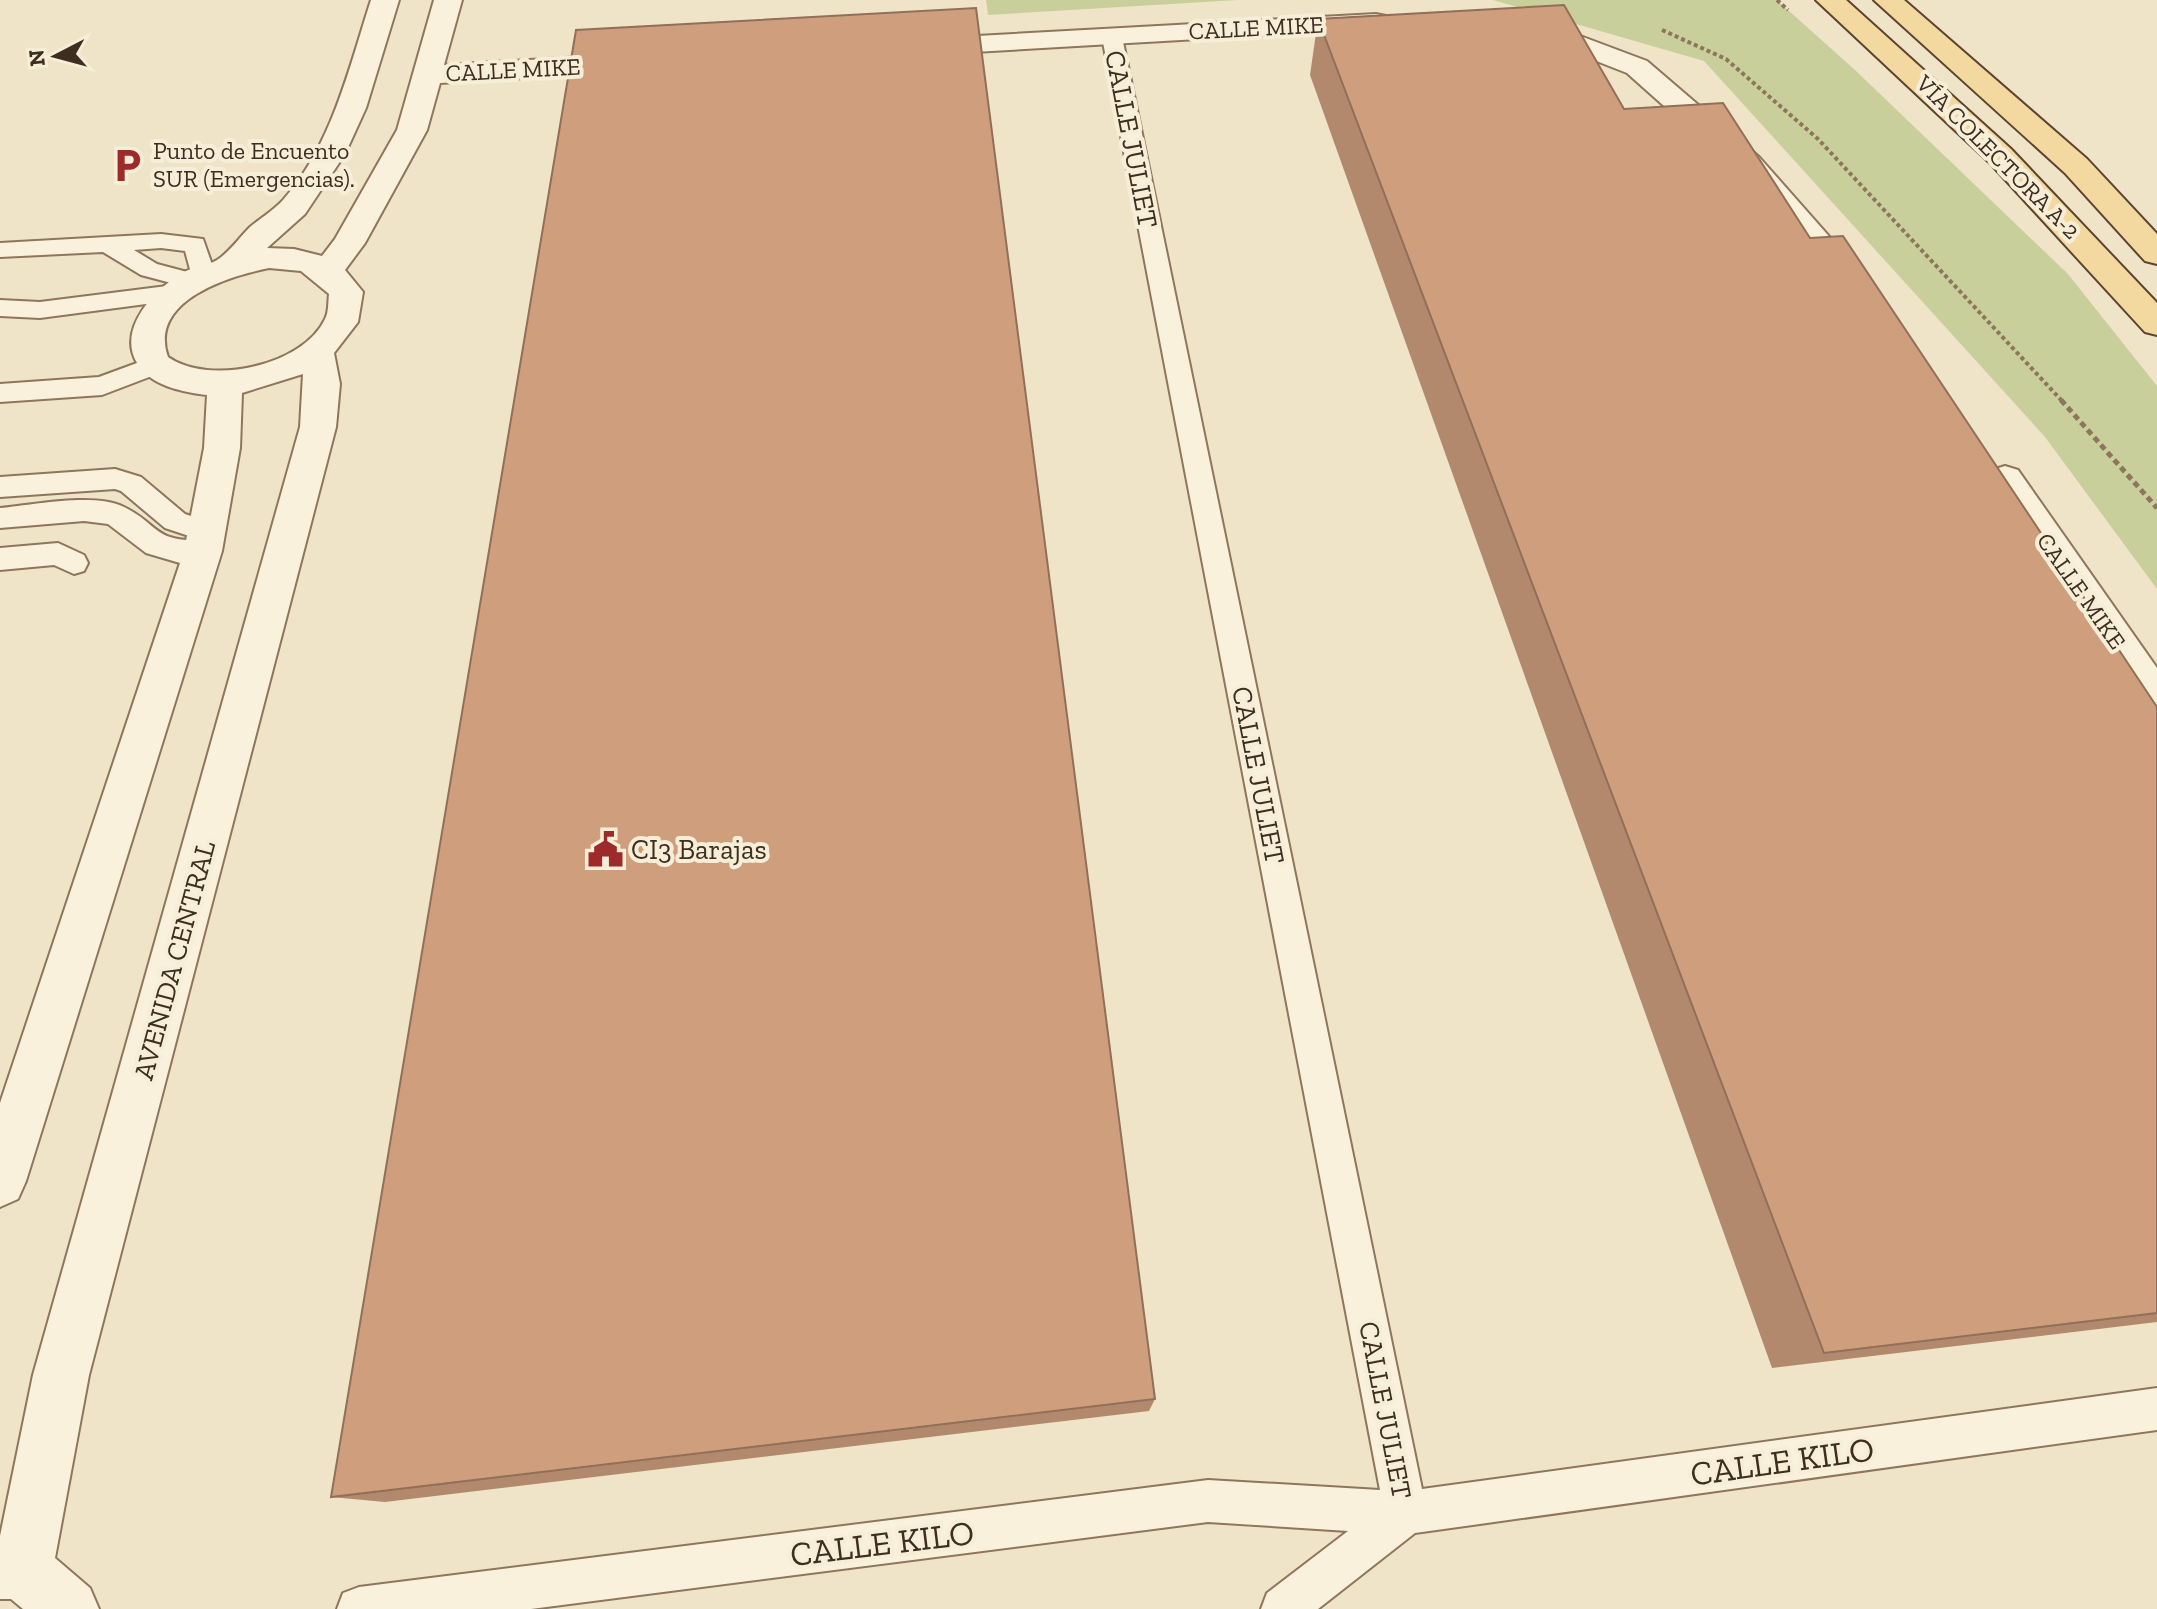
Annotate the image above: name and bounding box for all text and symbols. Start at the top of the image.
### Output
street label: CALLE MIKE [1188,9,1324,46]
north arrow [16,16,96,96]
text: N [22,48,51,68]
street label: CALLE JULIET [1098,48,1165,231]
street label: CALLE MIKE [445,51,581,88]
street label: VÍA COLECTORA A-2 [1909,68,2087,245]
place label: Punto de Encuento SUR (Emergencias). [153,136,355,193]
parking icon: Punto de Encuento SUR (Emergencias). [108,146,146,184]
street label: CALLE MIKE [2031,527,2132,654]
street label: CALLE JULIET [1225,684,1292,867]
public building icon: CI3 Barajas [586,830,624,868]
place label: CI3 Barajas [631,833,767,866]
street label: AVENIDA CENTRAL [127,837,222,1083]
street label: CALLE JULIET [1352,1319,1419,1502]
street label: CALLE KILO [1688,1428,1876,1495]
street label: CALLE KILO [788,1512,976,1575]

